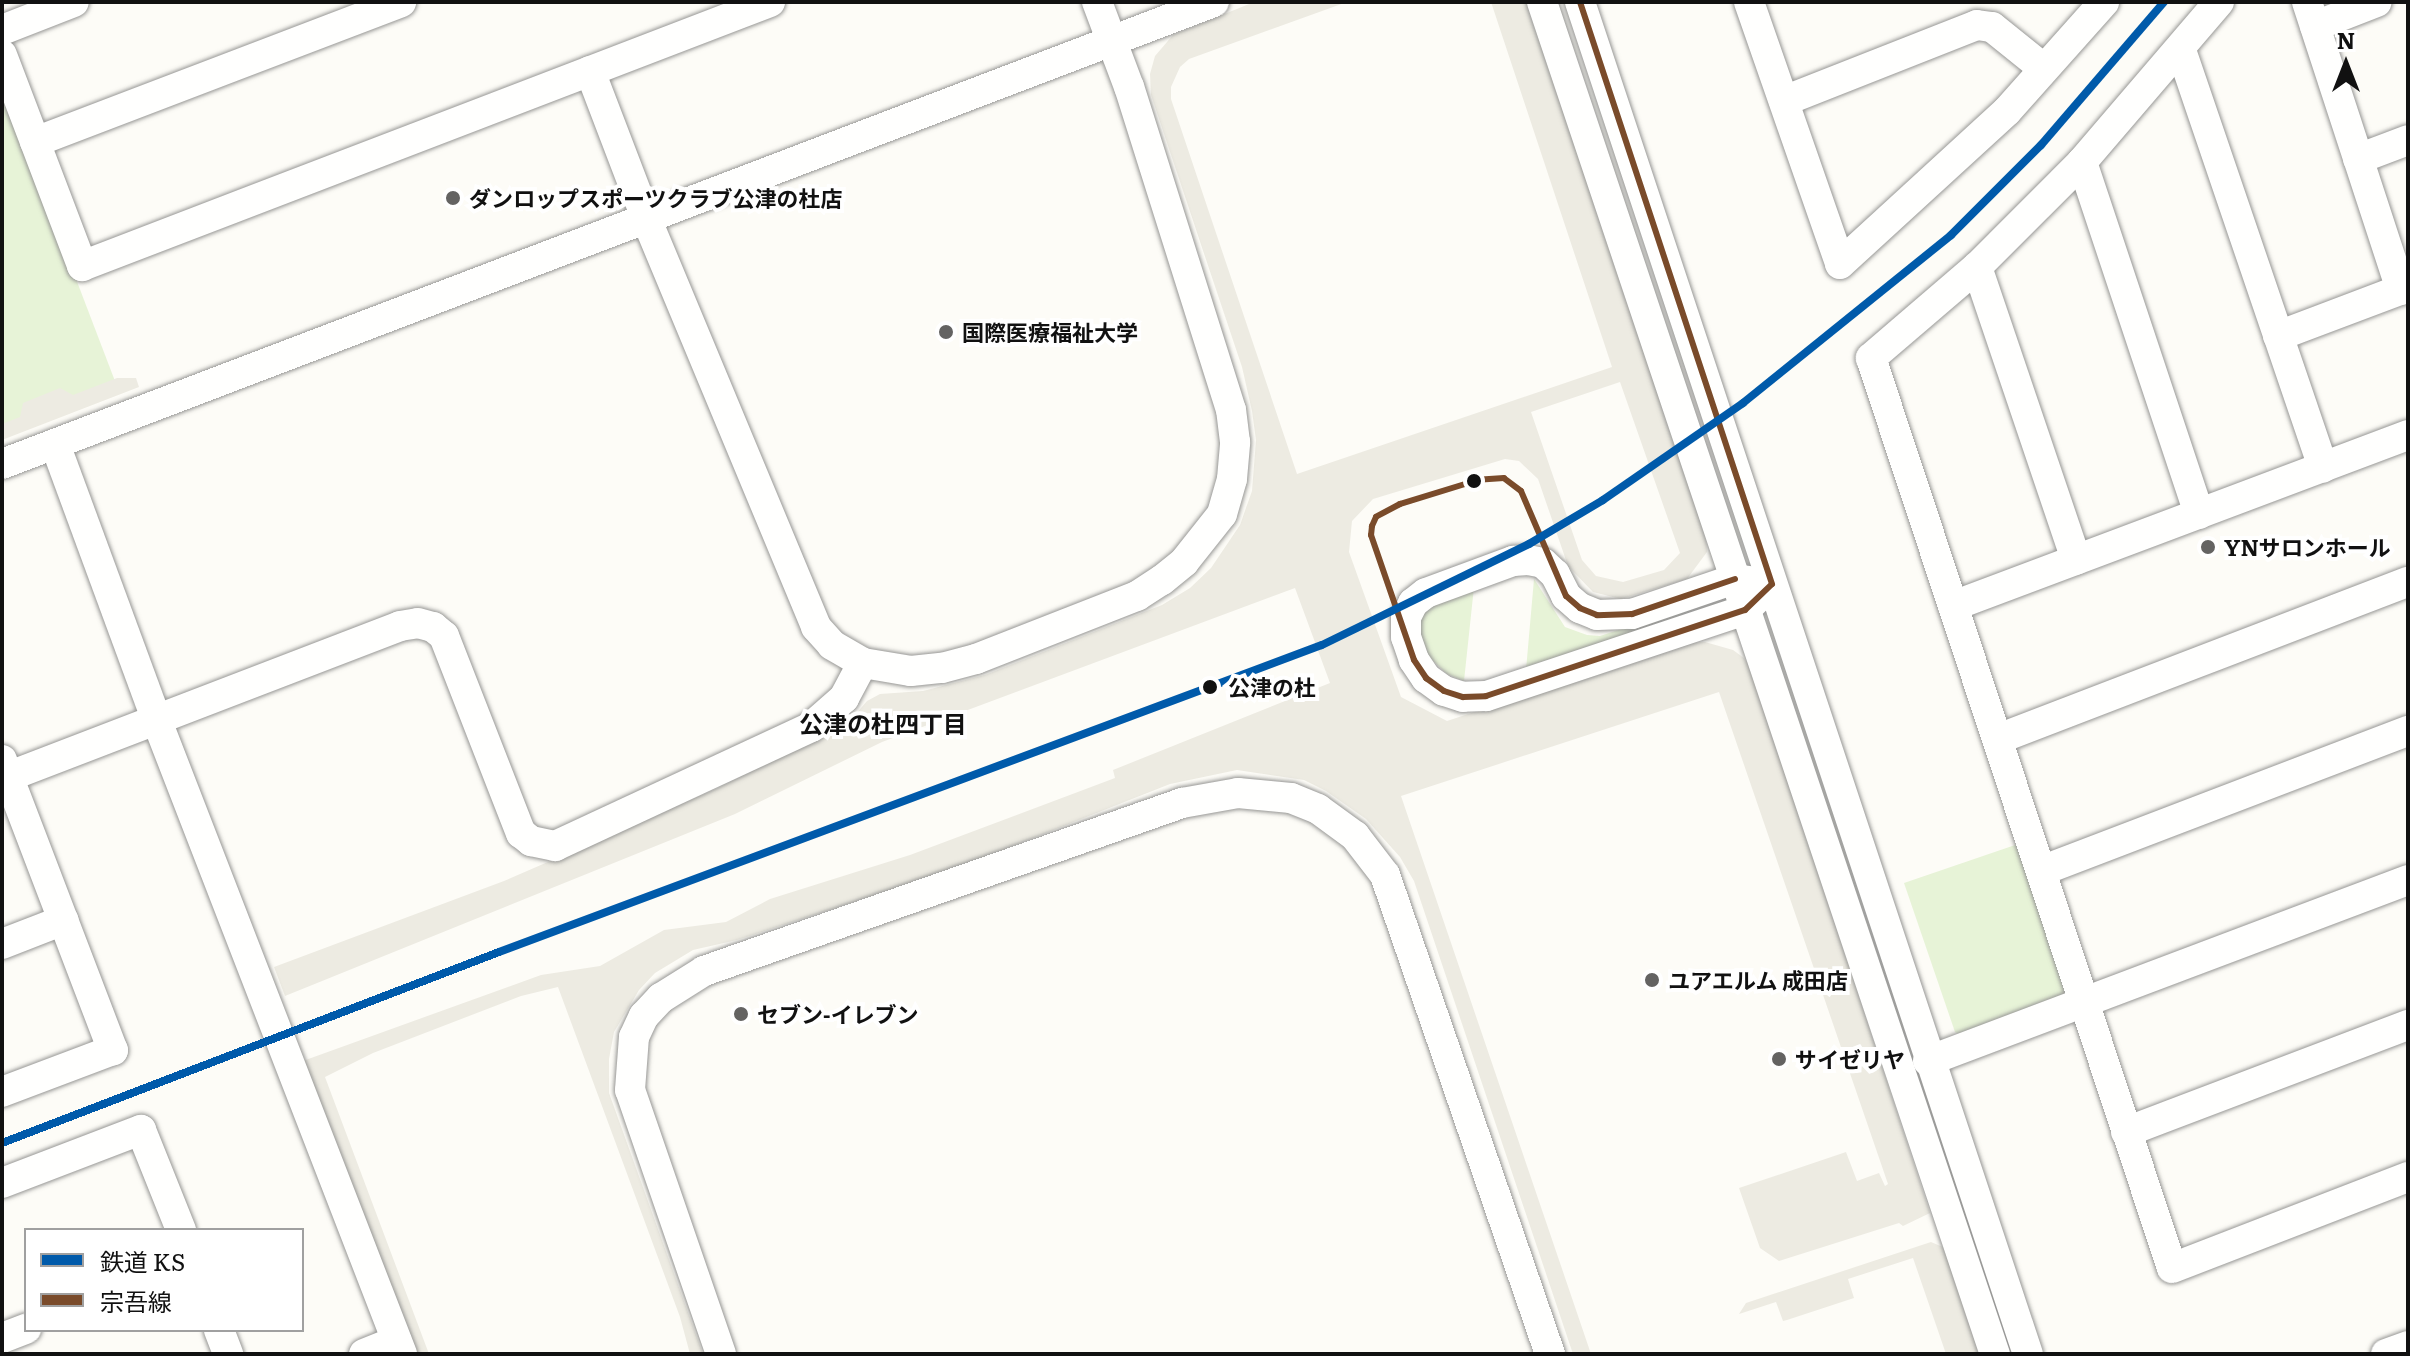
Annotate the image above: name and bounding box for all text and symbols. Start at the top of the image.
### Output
text: N [2337,23,2355,56]
north arrow [2306,24,2386,104]
place label: ダンロップスポーツクラブ公津の杜店 [469,185,843,211]
marker: ダンロップスポーツクラブ公津の杜店 [444,189,462,207]
place label: 国際医療福祉大学 [962,319,1138,345]
marker: 国際医療福祉大学 [937,323,955,341]
unlabelled marker [1466,473,1482,489]
place label: YNサロンホール [2224,534,2391,560]
marker: YNサロンホール [2199,538,2217,556]
place label: 公津の杜 [1228,674,1316,700]
marker: 公津の杜 [1199,676,1221,698]
district label: 公津の杜四丁目 [799,709,967,737]
place label: ユアエルム 成田店 [1668,967,1848,993]
marker: ユアエルム 成田店 [1643,971,1661,989]
place label: セブン-イレブン [757,1001,918,1027]
marker: セブン-イレブン [732,1005,750,1023]
place label: サイゼリヤ [1795,1046,1905,1072]
marker: サイゼリヤ [1770,1050,1788,1068]
legend [24,1228,304,1332]
text: 鉄道 KS [100,1243,185,1278]
text: 宗吾線 [100,1283,172,1318]

